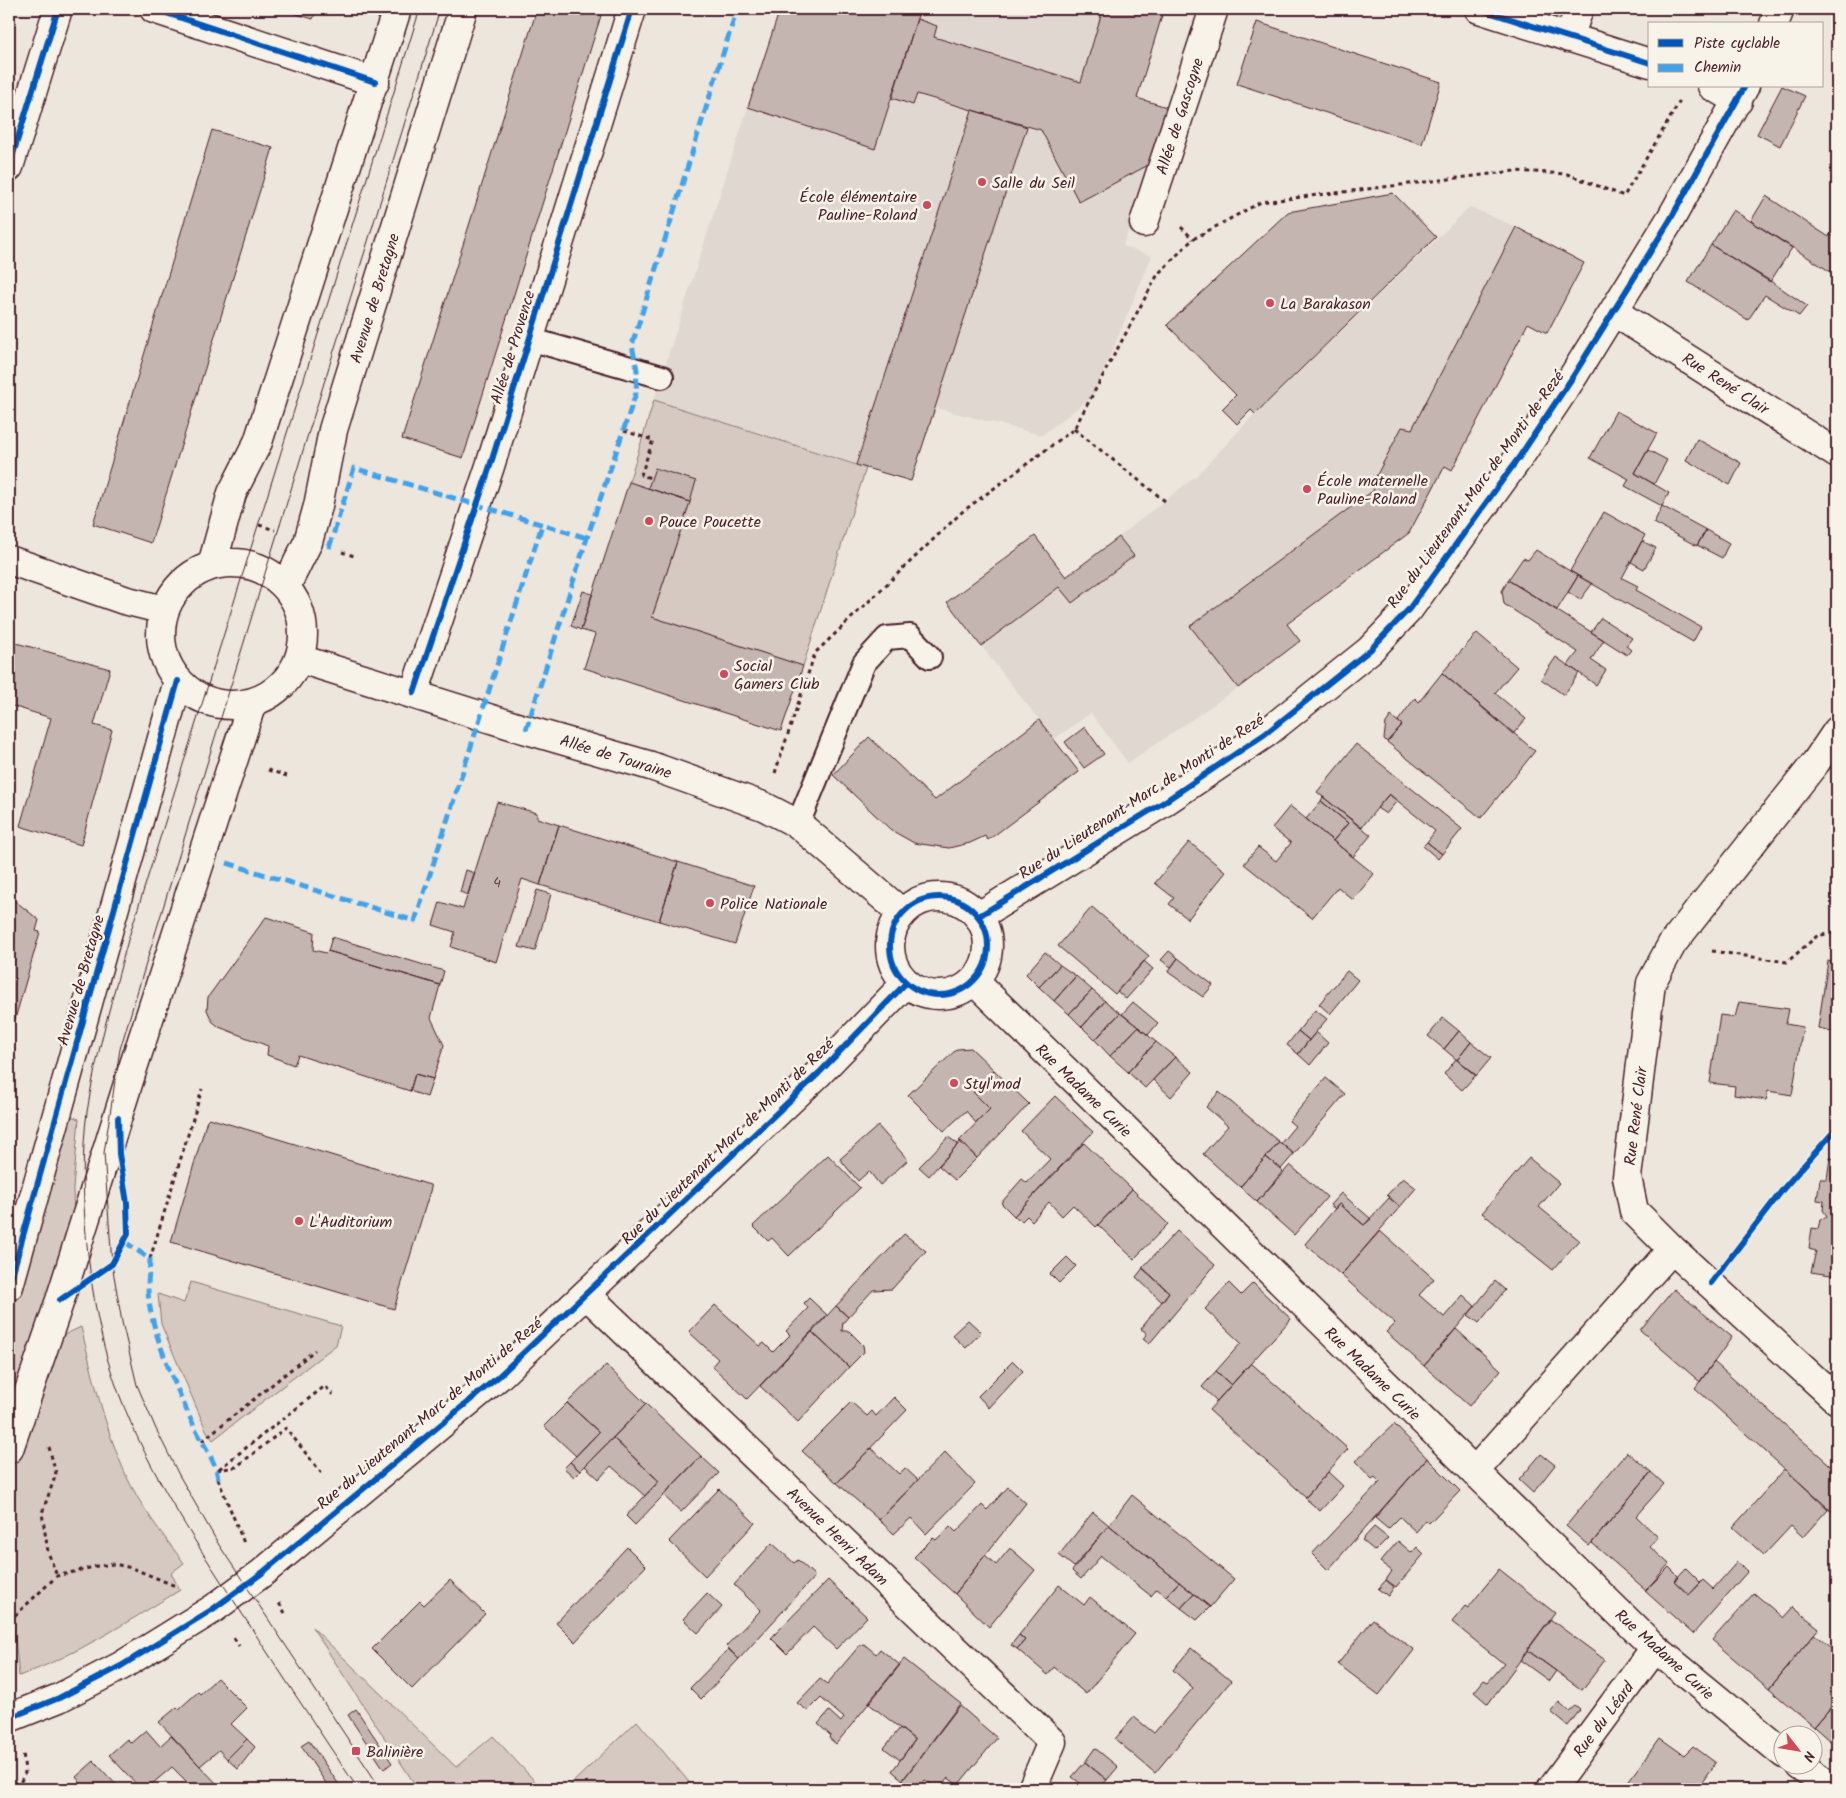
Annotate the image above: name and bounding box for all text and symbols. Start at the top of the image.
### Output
legend [1648,22,1824,88]
text: Piste cyclable [1694,32,1780,56]
street label: Allée de Gascogne [1150,55,1211,178]
text: Chemin [1694,56,1741,80]
place label: Salle du Seil [992,171,1075,196]
marker: Salle du Seil [976,176,988,188]
place label: École élémentaire Pauline-Roland [799,185,918,228]
marker: École élémentaire Pauline-Roland [921,199,933,211]
street label: Avenue de Bretagne [344,230,407,367]
street label: Allée de Provence [484,287,543,407]
place label: La Barakason [1280,292,1371,317]
marker: La Barakason [1264,297,1276,309]
street label: Rue René Clair [1677,347,1775,423]
street label: Rue du Lieutenant Marc de Monti de Rezé [1381,365,1572,614]
place label: École maternelle Pauline-Roland [1317,469,1428,512]
marker: École maternelle Pauline-Roland [1301,483,1313,495]
place label: Pouce Poucette [659,510,761,535]
marker: Pouce Poucette [643,515,655,527]
place label: Social Gamers Club [734,654,820,697]
marker: Social Gamers Club [718,668,730,680]
street label: Rue du Lieutenant Marc de Monti de Rezé [1014,708,1270,886]
street label: Allée de Touraine [557,729,675,786]
house number: 4 [493,872,501,894]
place label: Police Nationale [720,892,827,917]
marker: Police Nationale [704,897,716,909]
street label: Avenue de Bretagne [51,912,112,1049]
street label: Rue du Lieutenant Marc de Monti de Rezé [616,1032,841,1251]
street label: Rue Madame Curie [1029,1038,1137,1144]
street label: Rue René Clair [1618,1064,1655,1167]
place label: Styl'mod [964,1072,1021,1097]
marker: Styl'mod [948,1077,960,1089]
place label: L'Auditorium [309,1210,393,1235]
marker: L'Auditorium [293,1215,305,1227]
street label: Rue du Lieutenant Marc de Monti de Rezé [311,1311,549,1516]
street label: Rue Madame Curie [1318,1321,1426,1427]
street label: Avenue Henri Adam [780,1482,894,1593]
street label: Rue Madame Curie [1609,1604,1719,1707]
street label: Rue du Léard [1567,1676,1642,1763]
north arrow [1774,1726,1824,1776]
place label: Balinière [366,1740,423,1765]
marker: Balinière [350,1745,362,1757]
text: N [1796,1747,1820,1766]

